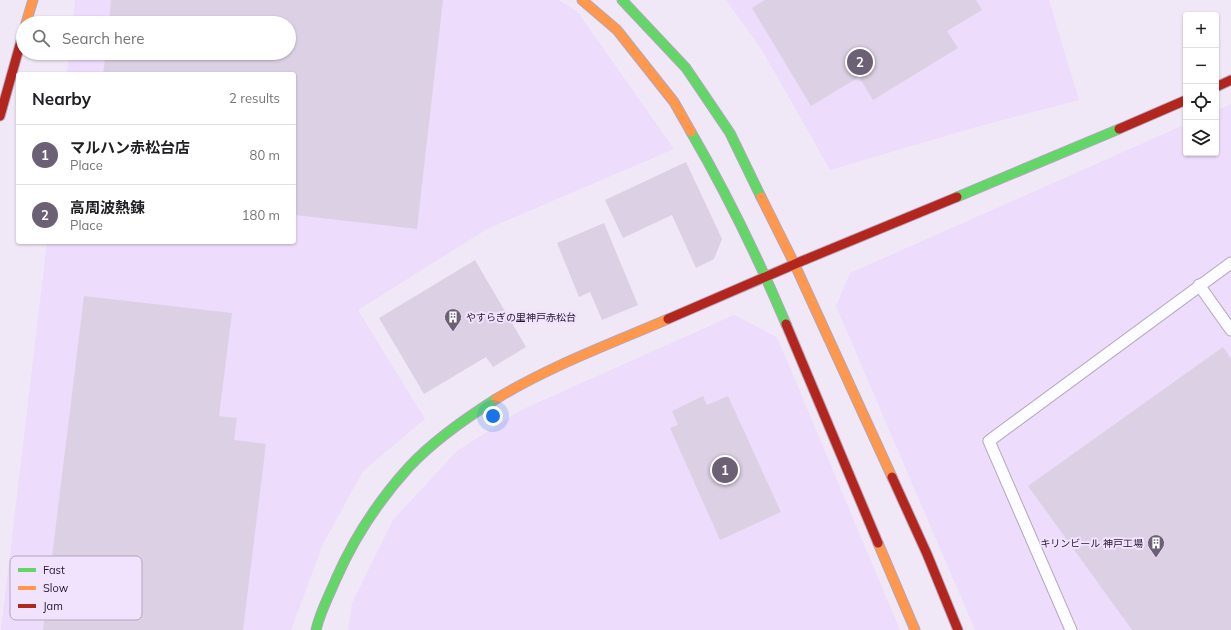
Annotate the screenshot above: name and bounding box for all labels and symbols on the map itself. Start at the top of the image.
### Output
pin: 2 [847,47,873,77]
building icon: やすらぎの里神戸赤松台 [443,307,463,332]
place label: やすらぎの里神戸赤松台 [466,311,576,324]
your location [483,406,503,426]
pin: 1 [712,455,738,485]
building icon: キリンビール 神戸工場 [1146,533,1166,558]
place label: キリンビール 神戸工場 [1040,537,1143,550]
legend [10,556,142,620]
text: Fast [43,563,65,577]
text: Slow [43,581,69,595]
text: Jam [43,599,63,613]

